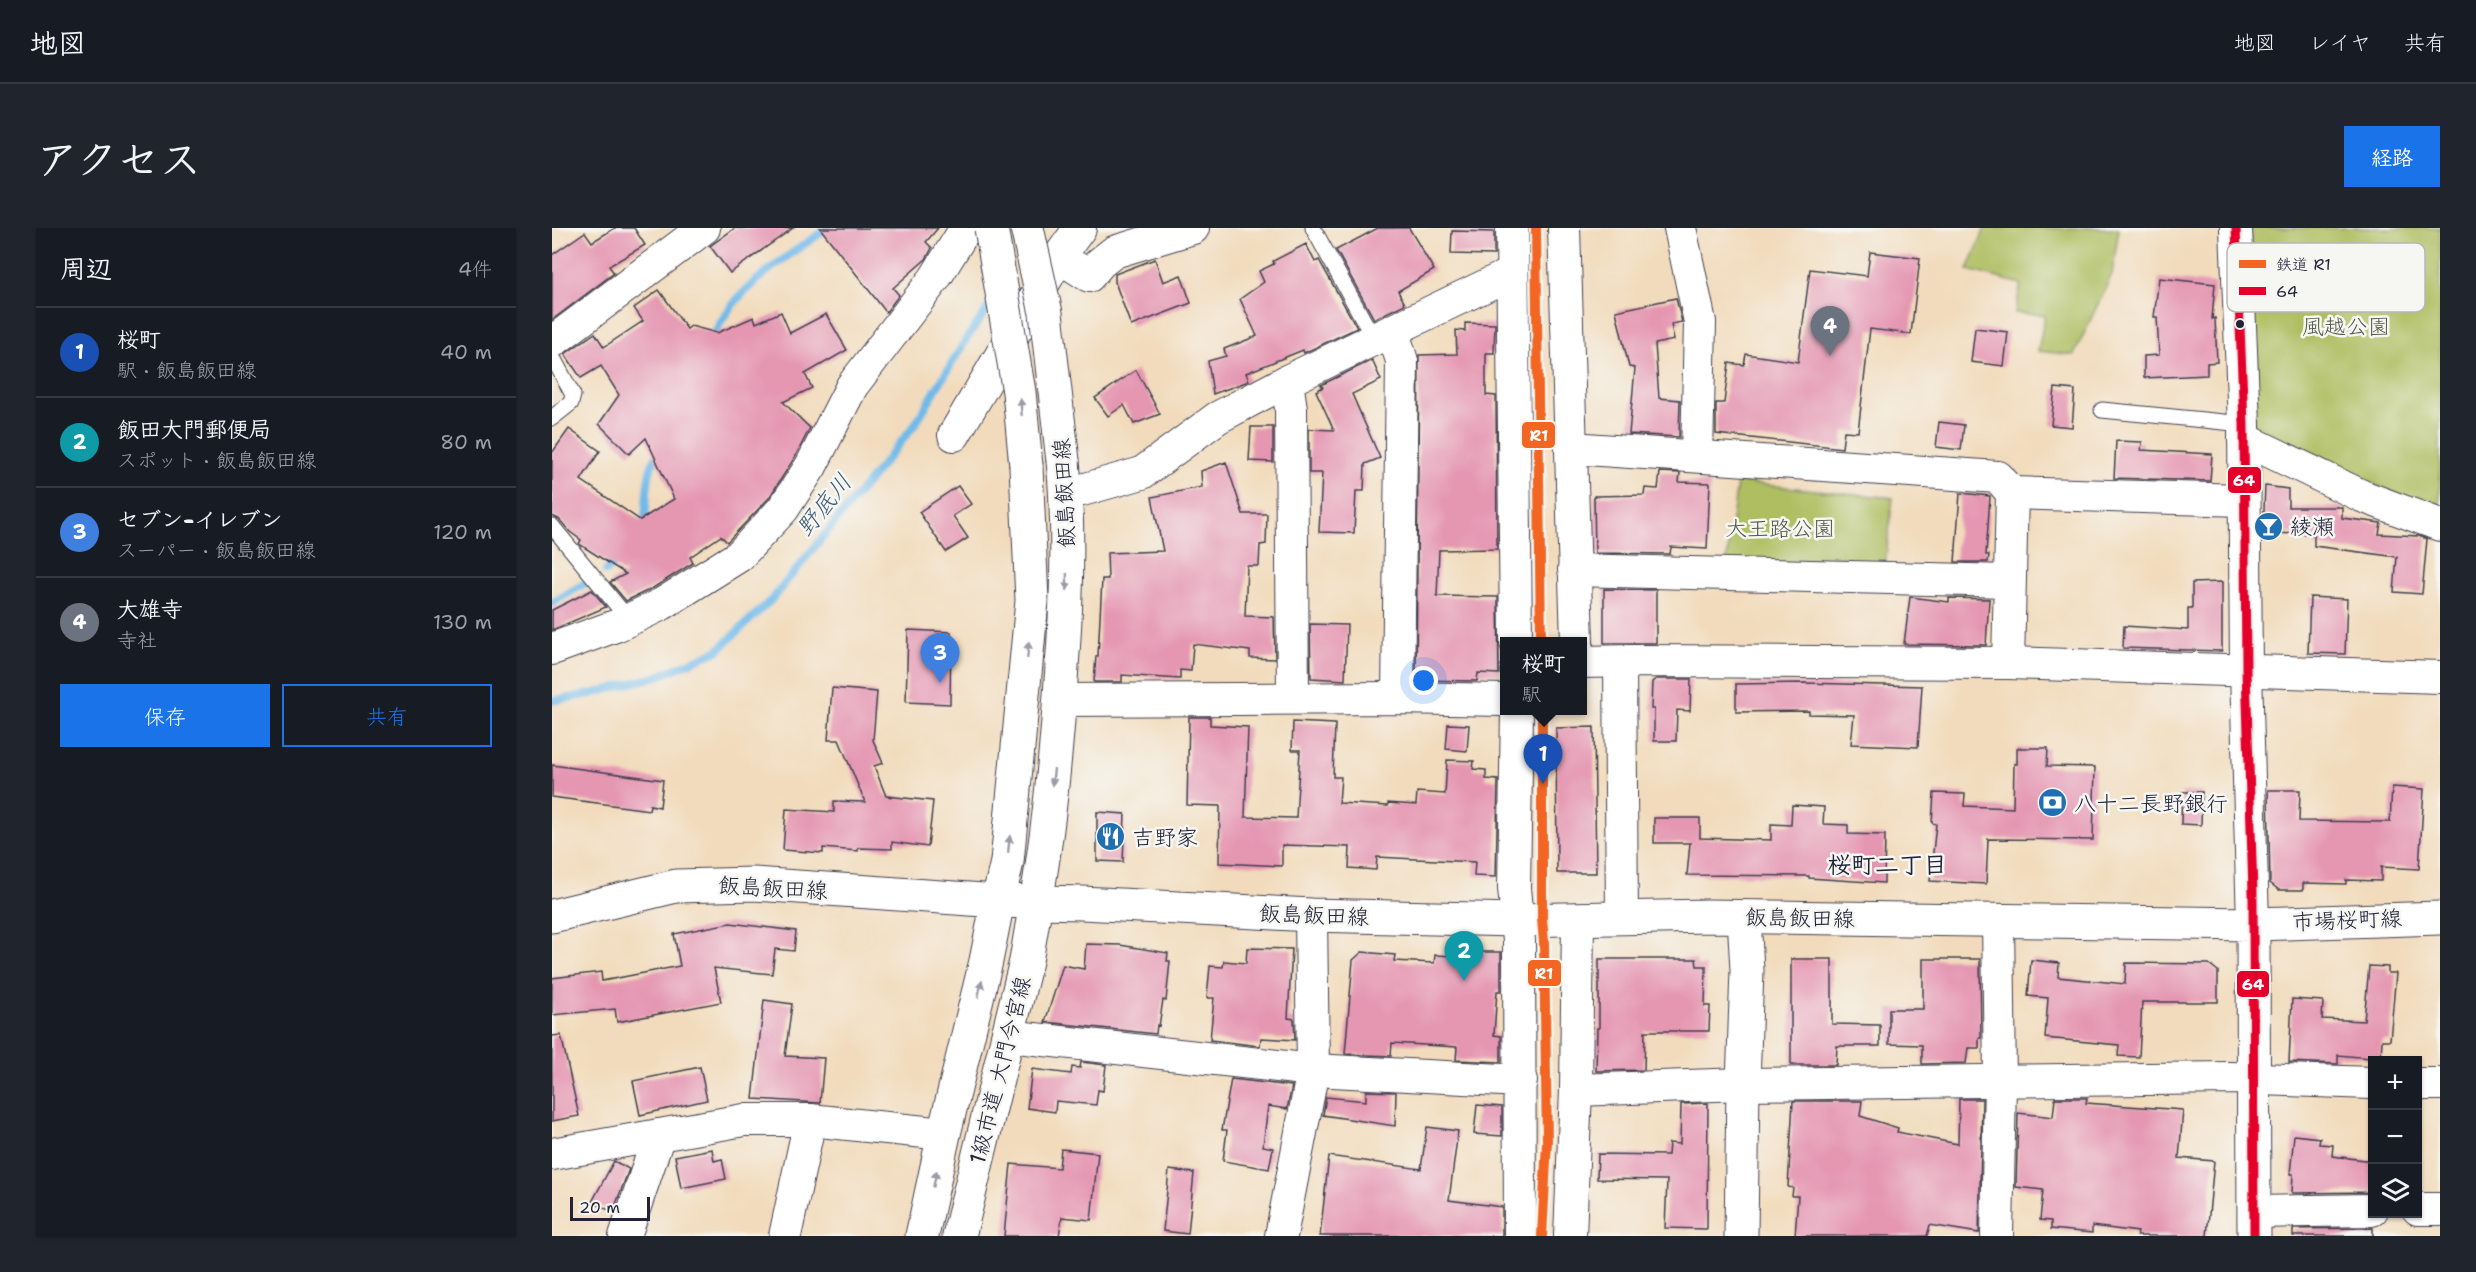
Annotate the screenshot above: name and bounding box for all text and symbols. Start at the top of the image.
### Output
text: 地図 [30,24,86,62]
text: 地図 [2234,29,2276,57]
text: レイヤ [2309,29,2371,57]
text: 共有 [2404,29,2446,57]
button: 経路 [2344,126,2440,187]
text: アクセス [36,131,201,187]
legend [2227,243,2425,312]
text: 周辺 [60,251,112,286]
text: 鉄道 R1 [2276,254,2331,275]
text: 4件 [458,256,492,282]
text: 64 [2276,281,2298,302]
pin: 4 [1810,306,1850,356]
park label: 風越公園 [2302,312,2390,341]
unlabelled marker [2234,318,2246,330]
text: 桜町 [117,325,161,354]
text: 1 [75,339,84,365]
text: 40 m [440,339,492,365]
text: 駅 · 飯島飯田線 [117,357,256,383]
one-way arrow [1016,398,1026,417]
text: 飯田大門郵便局 [117,415,271,444]
line badge: R1 [1521,421,1556,449]
text: R1 [1530,425,1548,446]
text: 2 [73,429,87,455]
text: 80 m [440,429,492,455]
street label: 飯島飯田線 [1047,437,1081,549]
text: スポット · 飯島飯田線 [117,447,316,473]
line badge: 64 [2227,466,2262,494]
water label: 野底川 [789,467,859,543]
text: 64 [2233,470,2255,491]
text: セブン-イレブン [117,505,282,534]
bar icon: 綾瀬 [2253,510,2285,542]
place label: 綾瀬 [2290,512,2334,541]
park label: 大王路公園 [1725,514,1835,543]
text: 3 [73,519,87,545]
text: 120 m [433,519,492,545]
text: スーパー · 飯島飯田線 [117,537,315,563]
one-way arrow [1062,573,1072,592]
text: 大雄寺 [117,595,183,624]
text: 4 [73,609,87,635]
text: 130 m [433,609,492,635]
text: 寺社 [117,627,157,653]
pin: 3 [920,634,960,683]
popup [1500,637,1587,715]
one-way arrow [1023,640,1033,659]
text: 桜町 [1521,649,1566,678]
your location [1409,666,1438,695]
text: 駅 [1521,681,1541,707]
button: 保存 [60,684,270,747]
button: 共有 [282,684,492,747]
pin: 1 [1524,734,1562,784]
one-way arrow [1048,767,1058,786]
bank icon: 八十二長野銀行 [2037,787,2069,819]
place label: 八十二長野銀行 [2074,789,2228,818]
restaurant icon: 吉野家 [1095,821,1127,853]
place label: 吉野家 [1132,823,1198,852]
one-way arrow [1004,835,1014,854]
district label: 桜町二丁目 [1827,849,1947,881]
street label: 飯島飯田線 [717,871,829,905]
street label: 飯島飯田線 [1259,899,1369,931]
street label: 飯島飯田線 [1745,903,1855,933]
street label: 市場桜町線 [2292,904,2402,936]
pin: 2 [1444,932,1484,981]
line badge: R1 [1527,959,1562,987]
text: R1 [1535,963,1553,984]
line badge: 64 [2236,970,2270,998]
street label: 1級市道 大門今宮線 [963,973,1037,1167]
text: 64 [2242,974,2264,995]
one-way arrow [975,980,985,998]
map controls [2368,1056,2422,1218]
button: + [2368,1056,2422,1110]
button: − [2368,1110,2422,1164]
button: layers [2368,1164,2422,1218]
one-way arrow [931,1169,940,1188]
scale bar [570,1194,650,1222]
text: 20 m [579,1197,620,1218]

